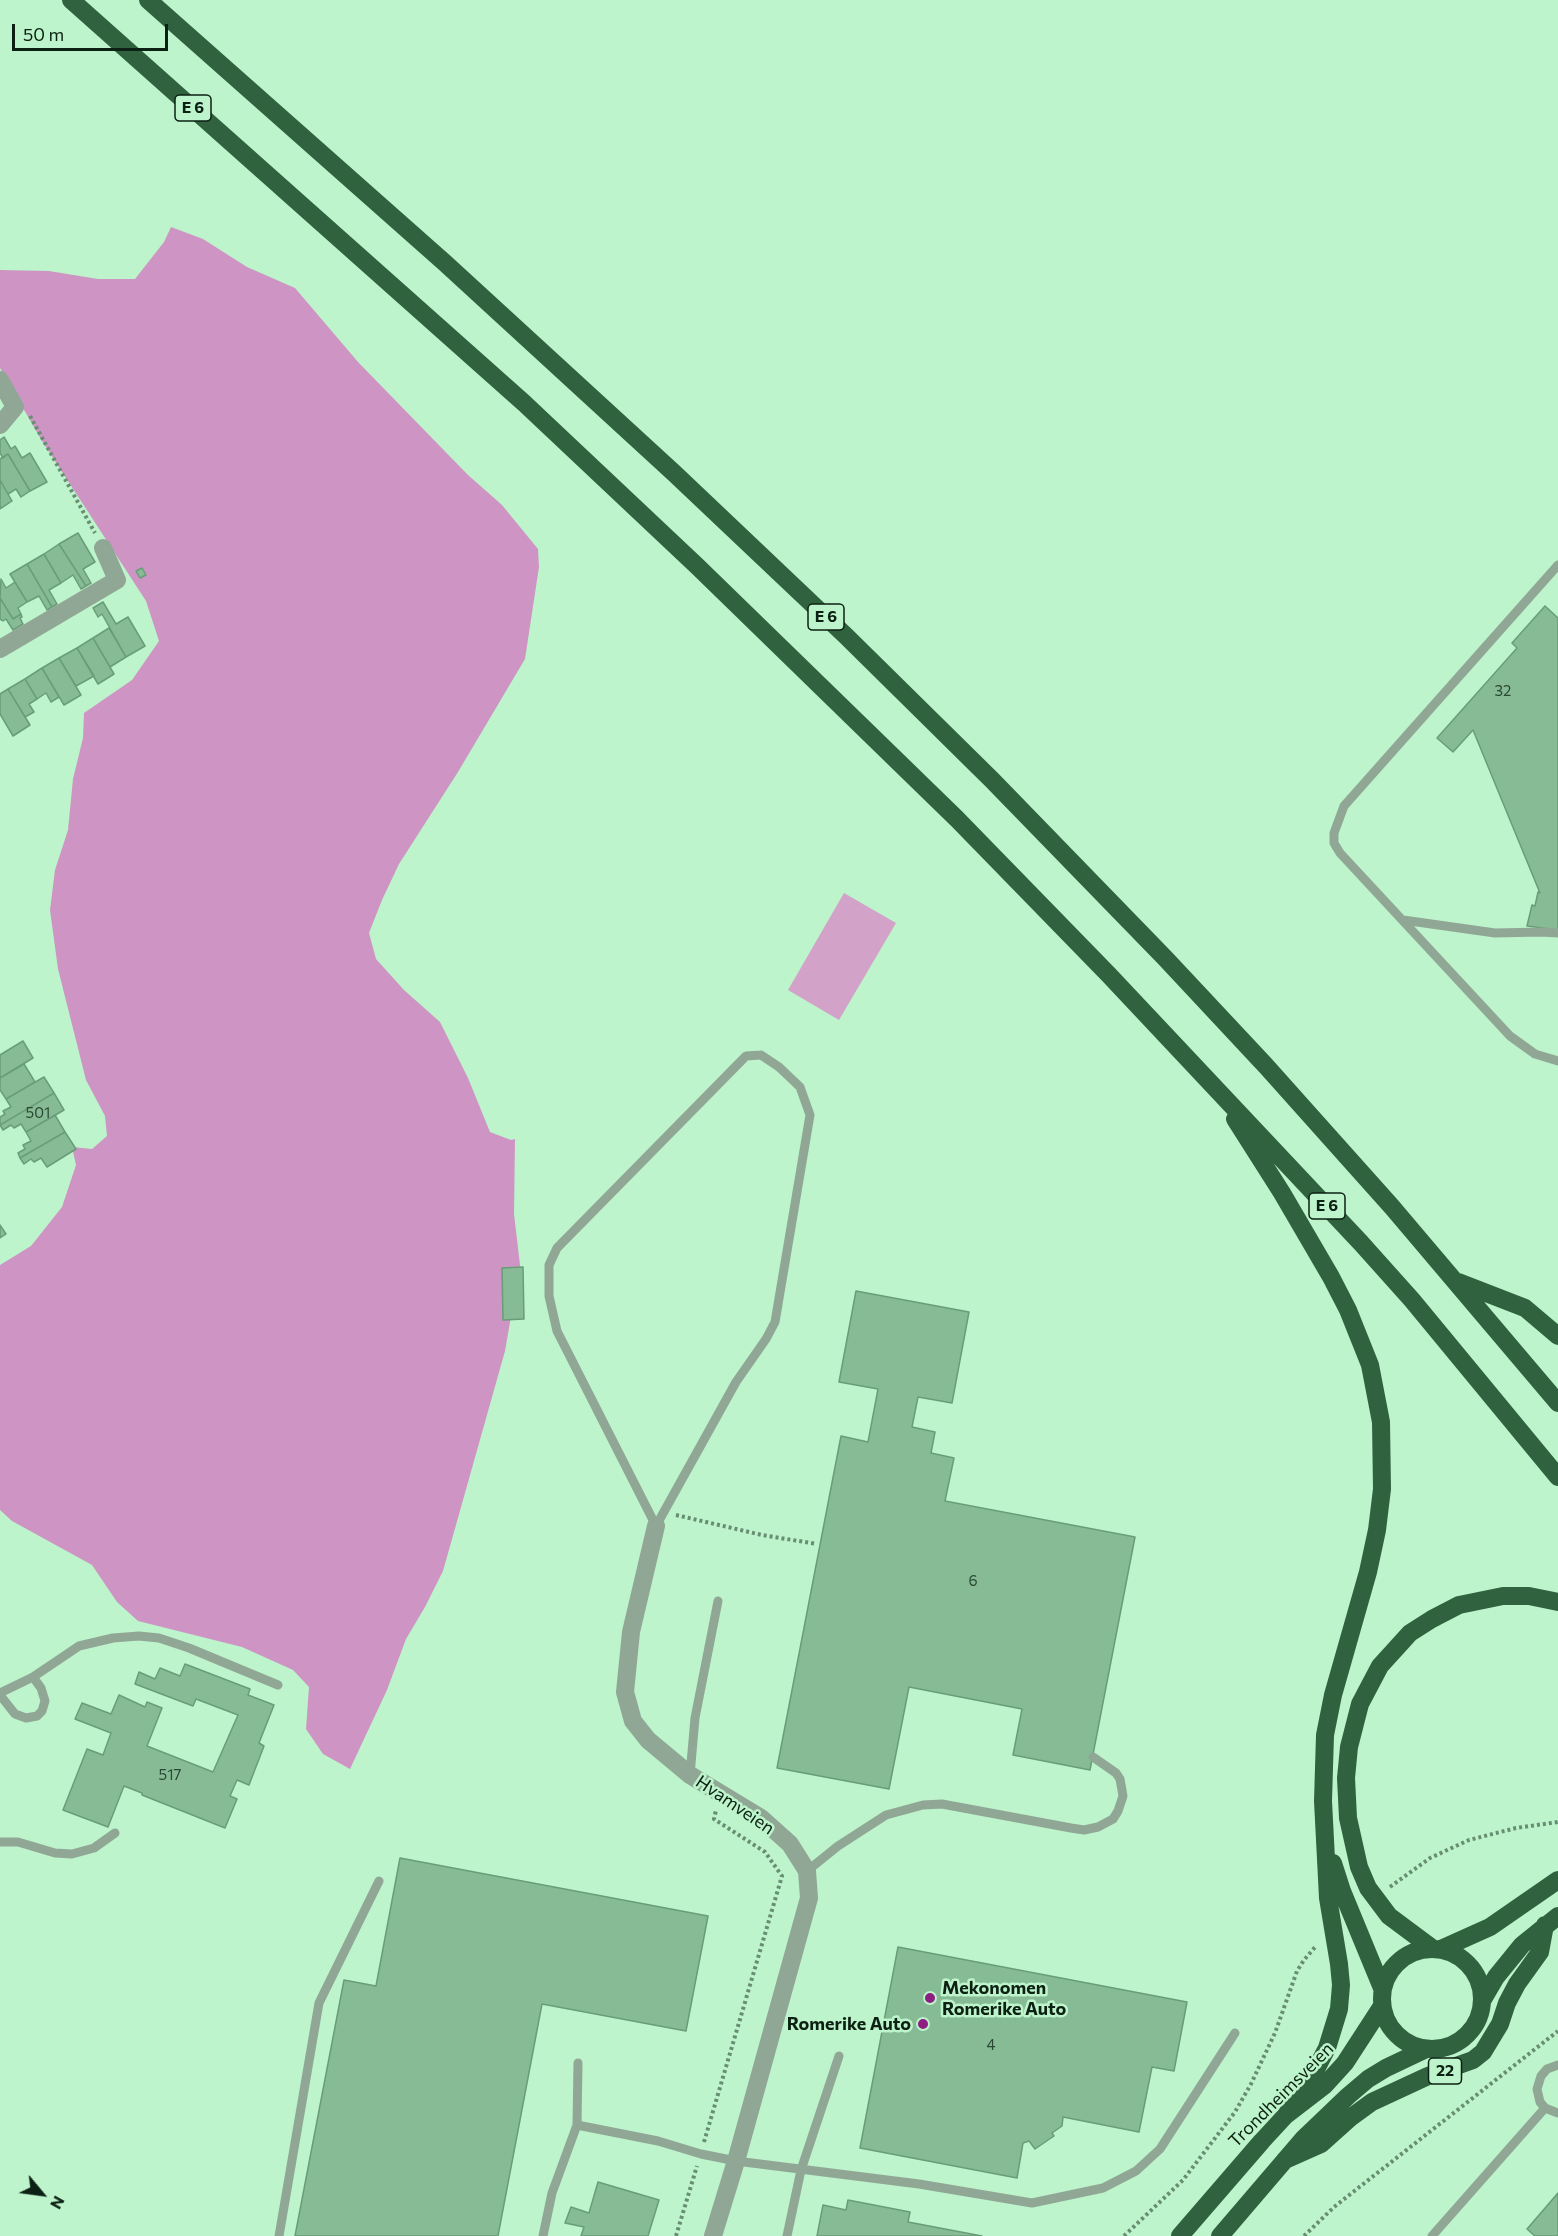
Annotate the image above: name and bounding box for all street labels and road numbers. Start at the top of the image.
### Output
road number: E 6 [175,95,211,121]
road number: E 6 [808,604,844,630]
road number: E 6 [1309,1193,1345,1219]
street label: Hvamveien [692,1771,778,1839]
street label: Trondheimsveien [1224,2038,1338,2152]
road number: 22 [1428,2058,1462,2084]

